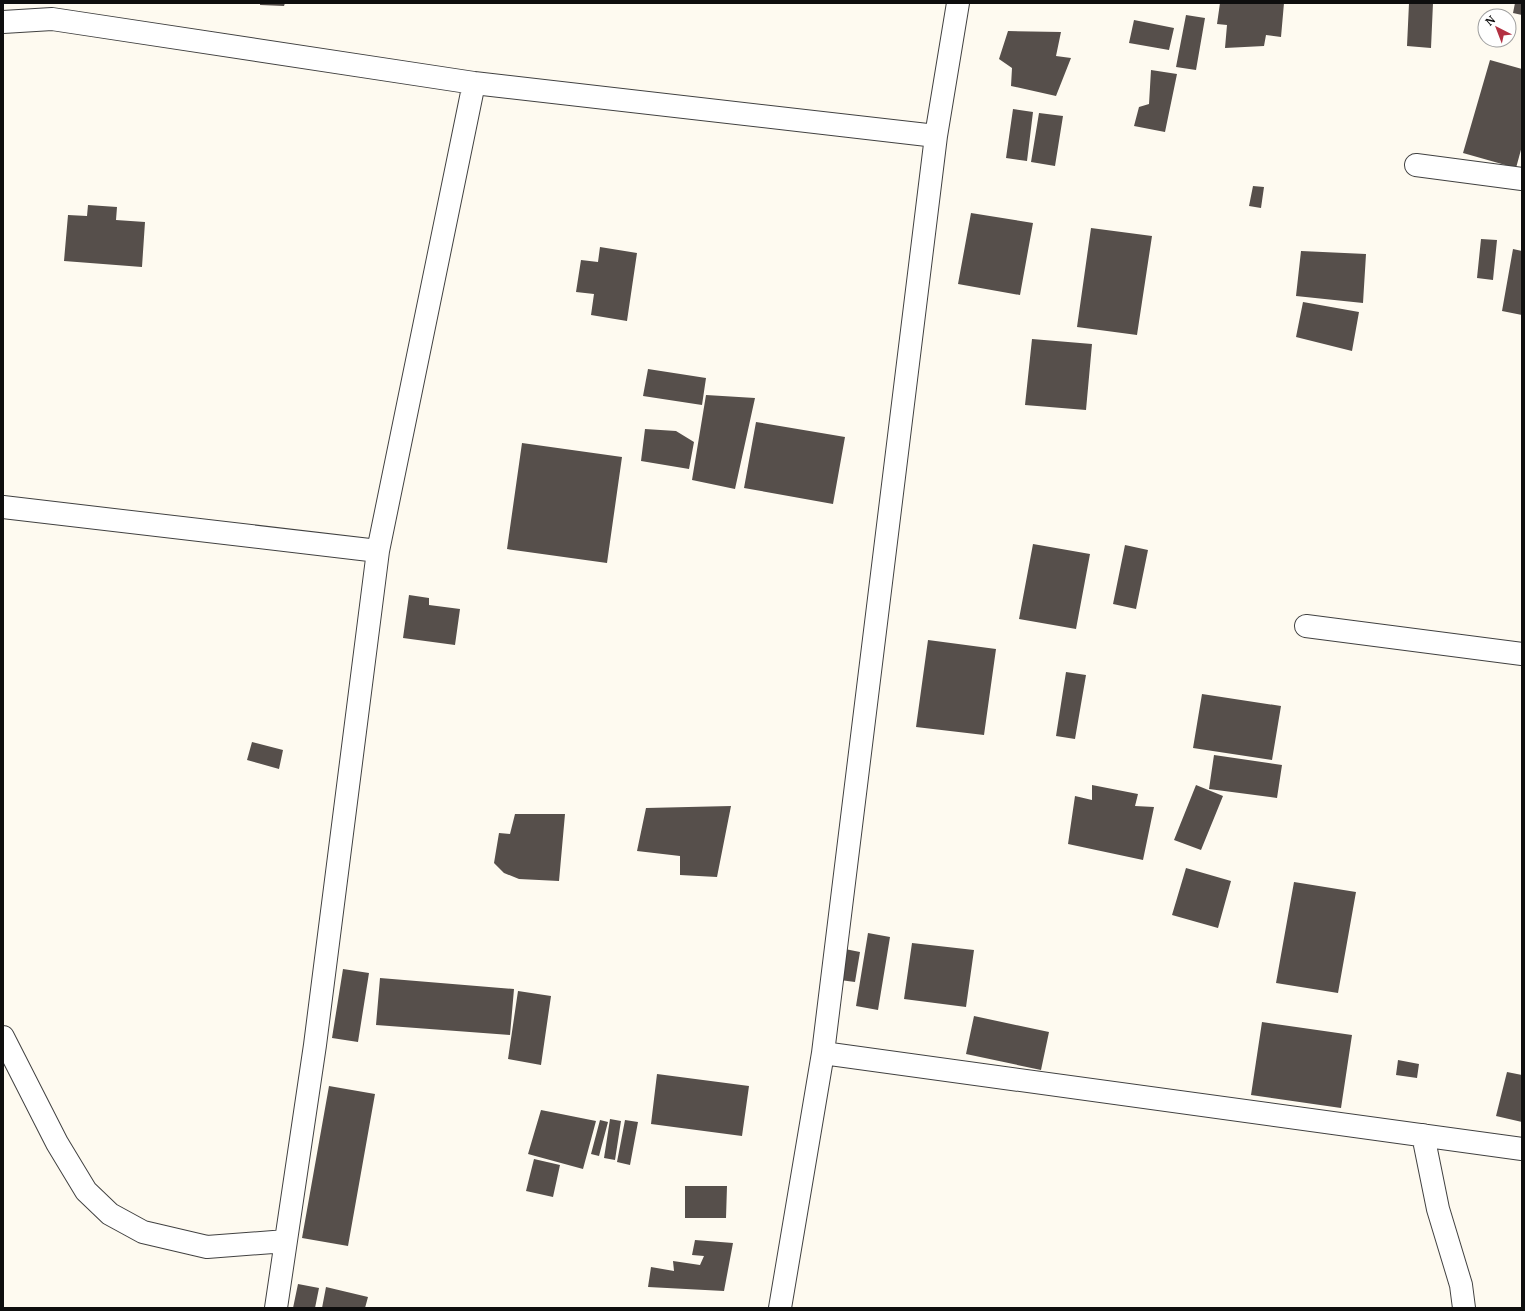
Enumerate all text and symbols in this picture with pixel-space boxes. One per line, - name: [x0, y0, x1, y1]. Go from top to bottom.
- north arrow: [1477, 8, 1517, 48]
- text: N: [1482, 12, 1498, 29]

